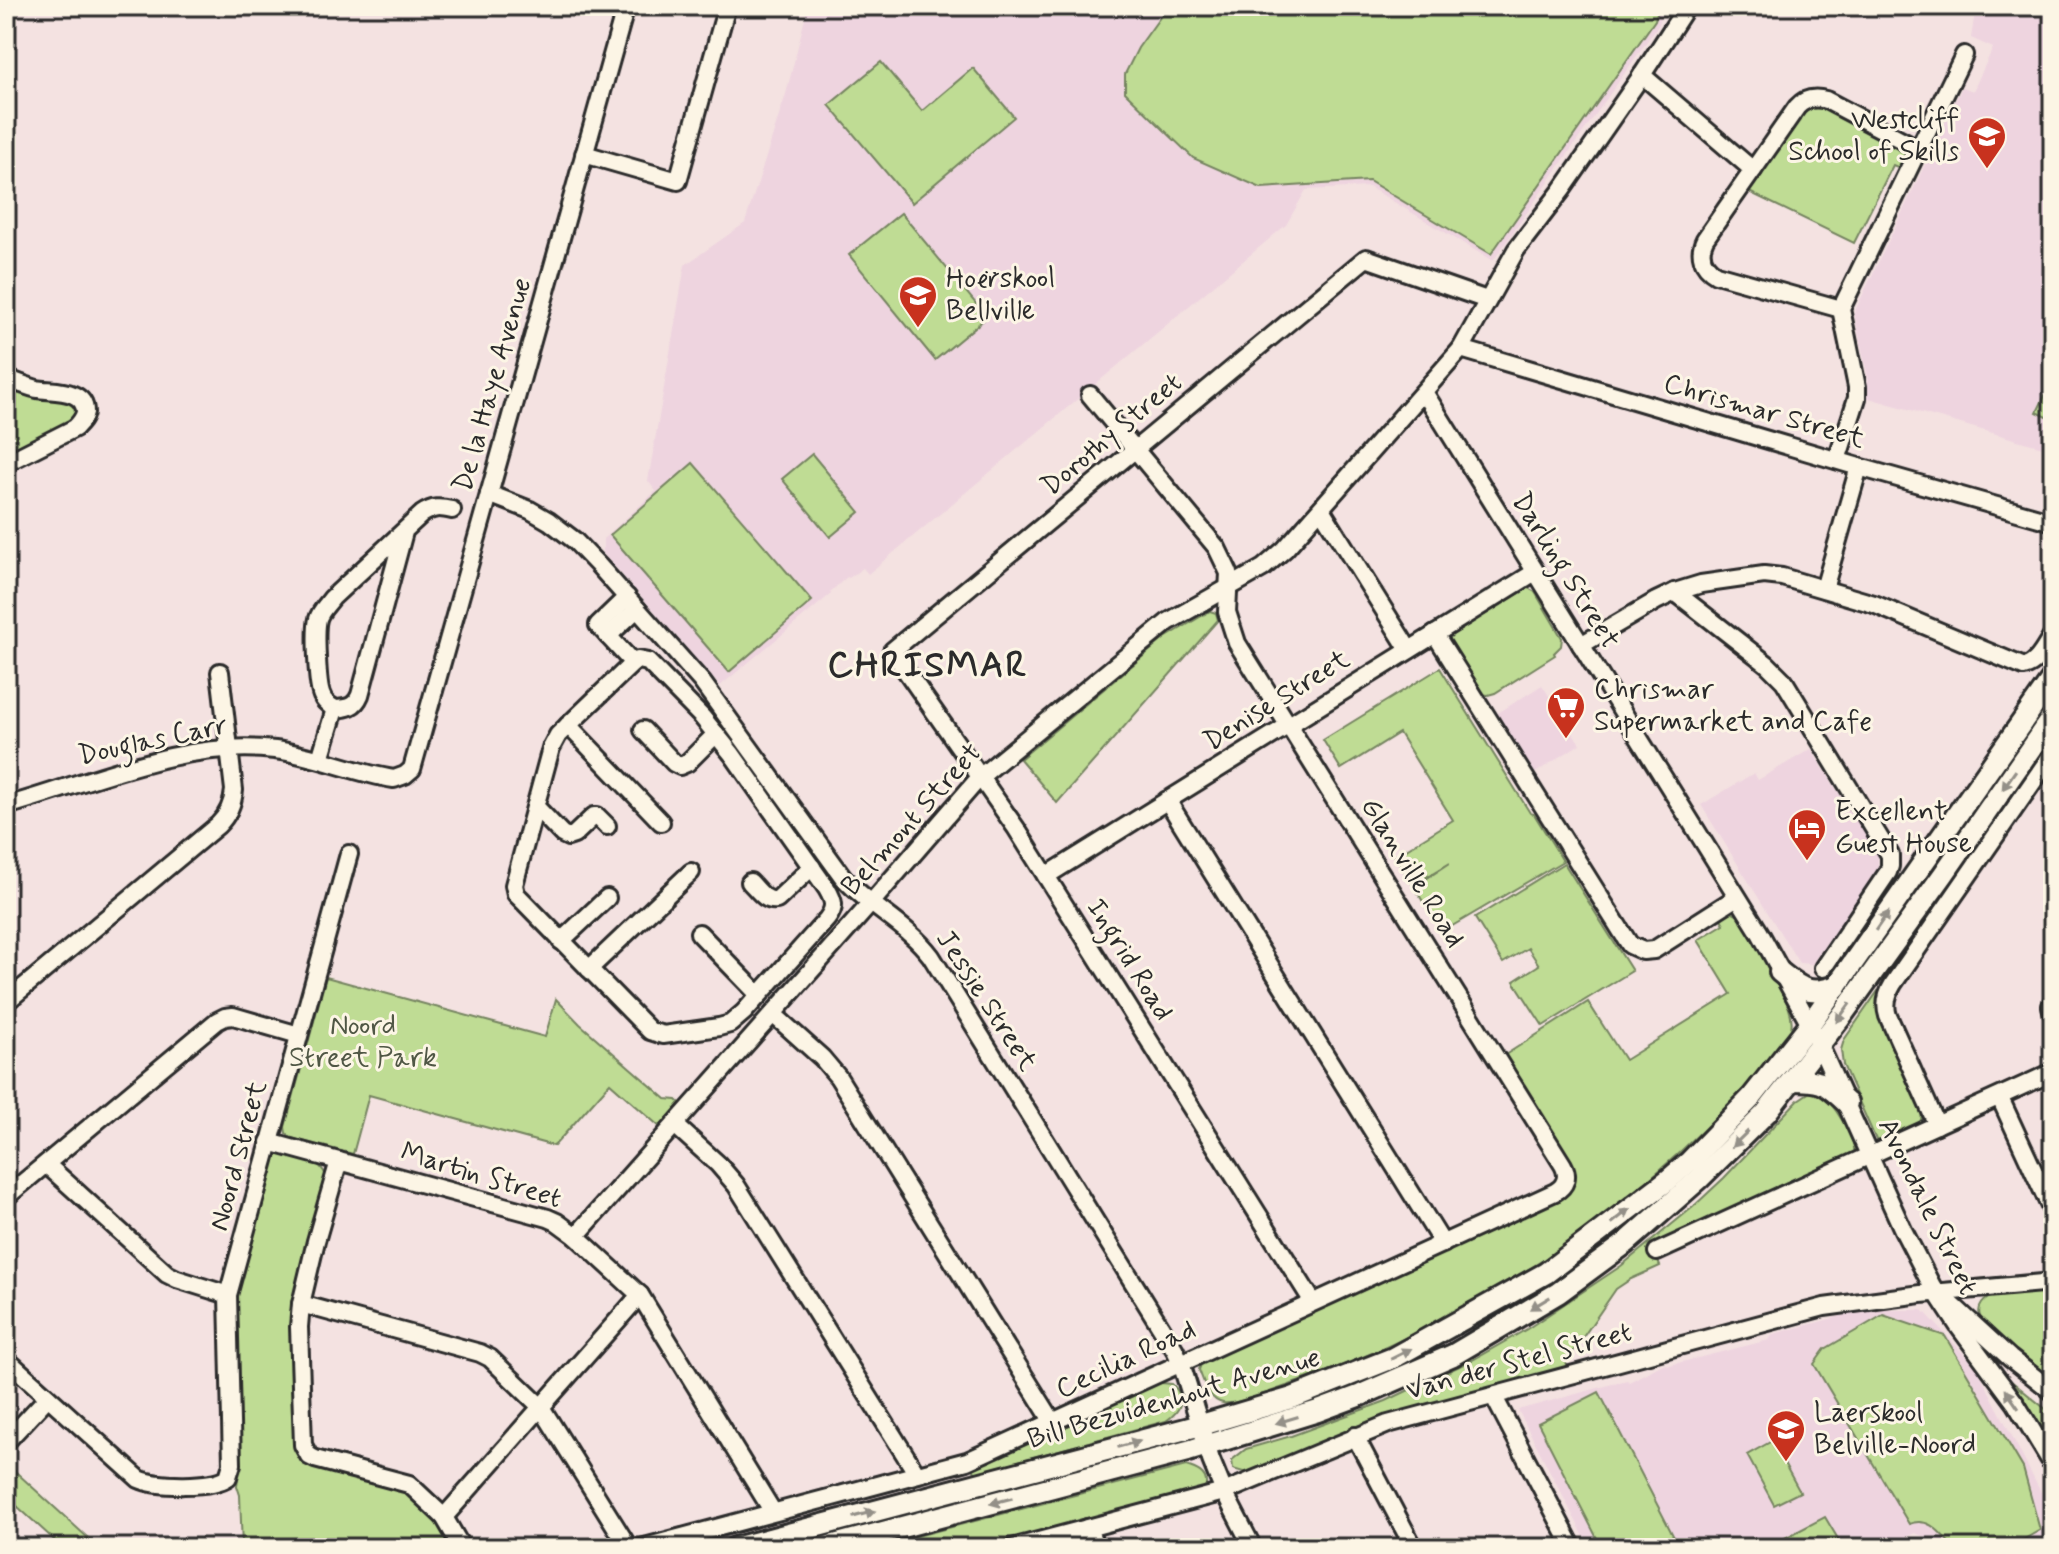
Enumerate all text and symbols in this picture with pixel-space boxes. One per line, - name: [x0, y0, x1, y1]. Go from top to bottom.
- place label: Westcliff School of Skills: [1788, 102, 1959, 171]
- school or university icon: Westcliff School of Skills: [1966, 115, 2008, 170]
- place label: Hoërskool Bellville: [946, 261, 1055, 330]
- street label: De la Haye Avenue: [445, 274, 541, 496]
- school or university icon: Hoërskool Bellville: [897, 274, 939, 329]
- street label: Dorothy Street: [1034, 365, 1190, 505]
- street label: Chrismar Street: [1659, 366, 1869, 459]
- street label: Darling Street: [1500, 486, 1628, 658]
- street label: Denise Street: [1197, 641, 1358, 761]
- district label: CHRISMAR: [827, 643, 1029, 690]
- place label: Chrismar Supermarket and Cafe: [1594, 672, 1872, 741]
- supermarket icon: Chrismar Supermarket and Cafe: [1545, 685, 1587, 740]
- street label: Douglas Carr: [75, 707, 232, 778]
- street label: Belmont Street: [833, 736, 991, 904]
- one-way arrow: [2002, 770, 2017, 791]
- street label: Glanville Road: [1351, 791, 1473, 955]
- place label: Excellent Guest House: [1835, 794, 1972, 863]
- hotel icon: Excellent Guest House: [1786, 807, 1828, 862]
- street label: Ingrid Road: [1074, 892, 1181, 1030]
- one-way arrow: [1874, 911, 1889, 932]
- street label: Jessie Street: [927, 923, 1046, 1079]
- one-way arrow: [1835, 1002, 1851, 1024]
- park label: Noord Street Park: [289, 1008, 437, 1077]
- street label: Noord Street: [201, 1076, 277, 1235]
- street label: Avondale Street: [1868, 1112, 1986, 1302]
- one-way arrow: [1731, 1129, 1750, 1147]
- street label: Martin Street: [396, 1134, 566, 1218]
- one-way arrow: [1611, 1209, 1631, 1225]
- one-way arrow: [1529, 1296, 1551, 1310]
- street label: Cecilia Road: [1050, 1312, 1202, 1408]
- street label: Van der Stel Street: [1402, 1314, 1636, 1410]
- street label: Bill Bezuidenhout Avenue: [1023, 1339, 1325, 1459]
- one-way arrow: [1390, 1347, 1413, 1360]
- one-way arrow: [2005, 1388, 2020, 1409]
- place label: Laerskool Belville-Noord: [1814, 1395, 1976, 1464]
- school or university icon: Laerskool Belville-Noord: [1765, 1408, 1807, 1463]
- one-way arrow: [1275, 1414, 1299, 1427]
- one-way arrow: [1116, 1437, 1141, 1449]
- one-way arrow: [989, 1495, 1014, 1507]
- one-way arrow: [852, 1507, 877, 1519]

